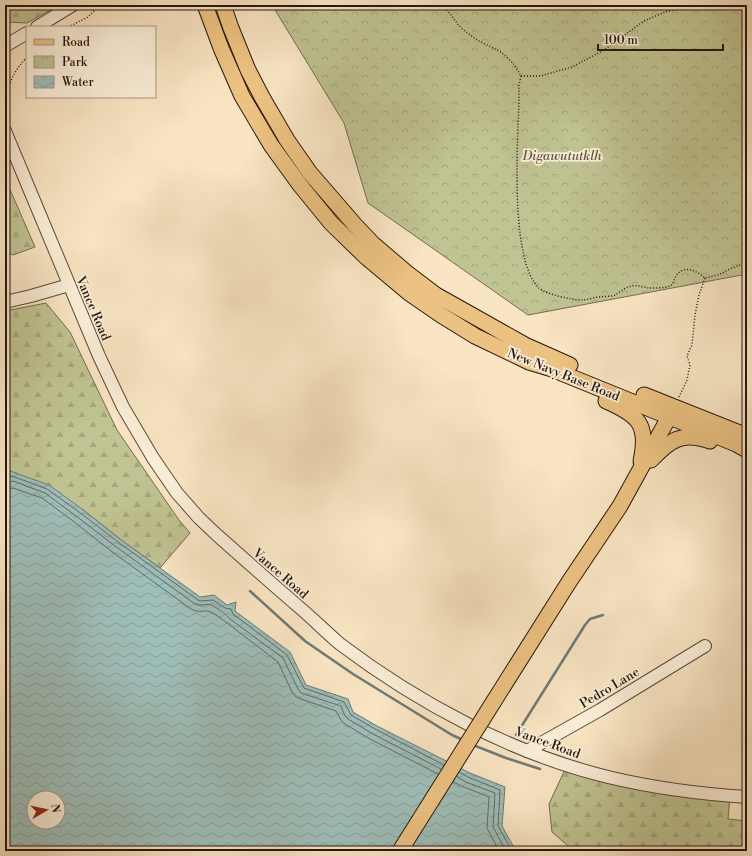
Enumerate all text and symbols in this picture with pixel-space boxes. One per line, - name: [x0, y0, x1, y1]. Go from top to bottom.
- legend: [26, 26, 156, 98]
- scale bar: [598, 26, 723, 52]
- text: 100 m: [604, 33, 638, 48]
- text: Road: [62, 35, 90, 50]
- text: Park: [62, 55, 88, 70]
- text: Water: [61, 75, 94, 90]
- park label: Digawututklh: [521, 148, 602, 164]
- street label: Vance Road: [72, 273, 114, 344]
- street label: New Navy Base Road: [505, 345, 623, 405]
- street label: Vance Road: [248, 545, 312, 603]
- street label: Pedro Lane: [577, 664, 643, 712]
- street label: Vance Road: [512, 723, 583, 762]
- north arrow: [26, 790, 66, 830]
- text: N: [47, 803, 63, 814]

